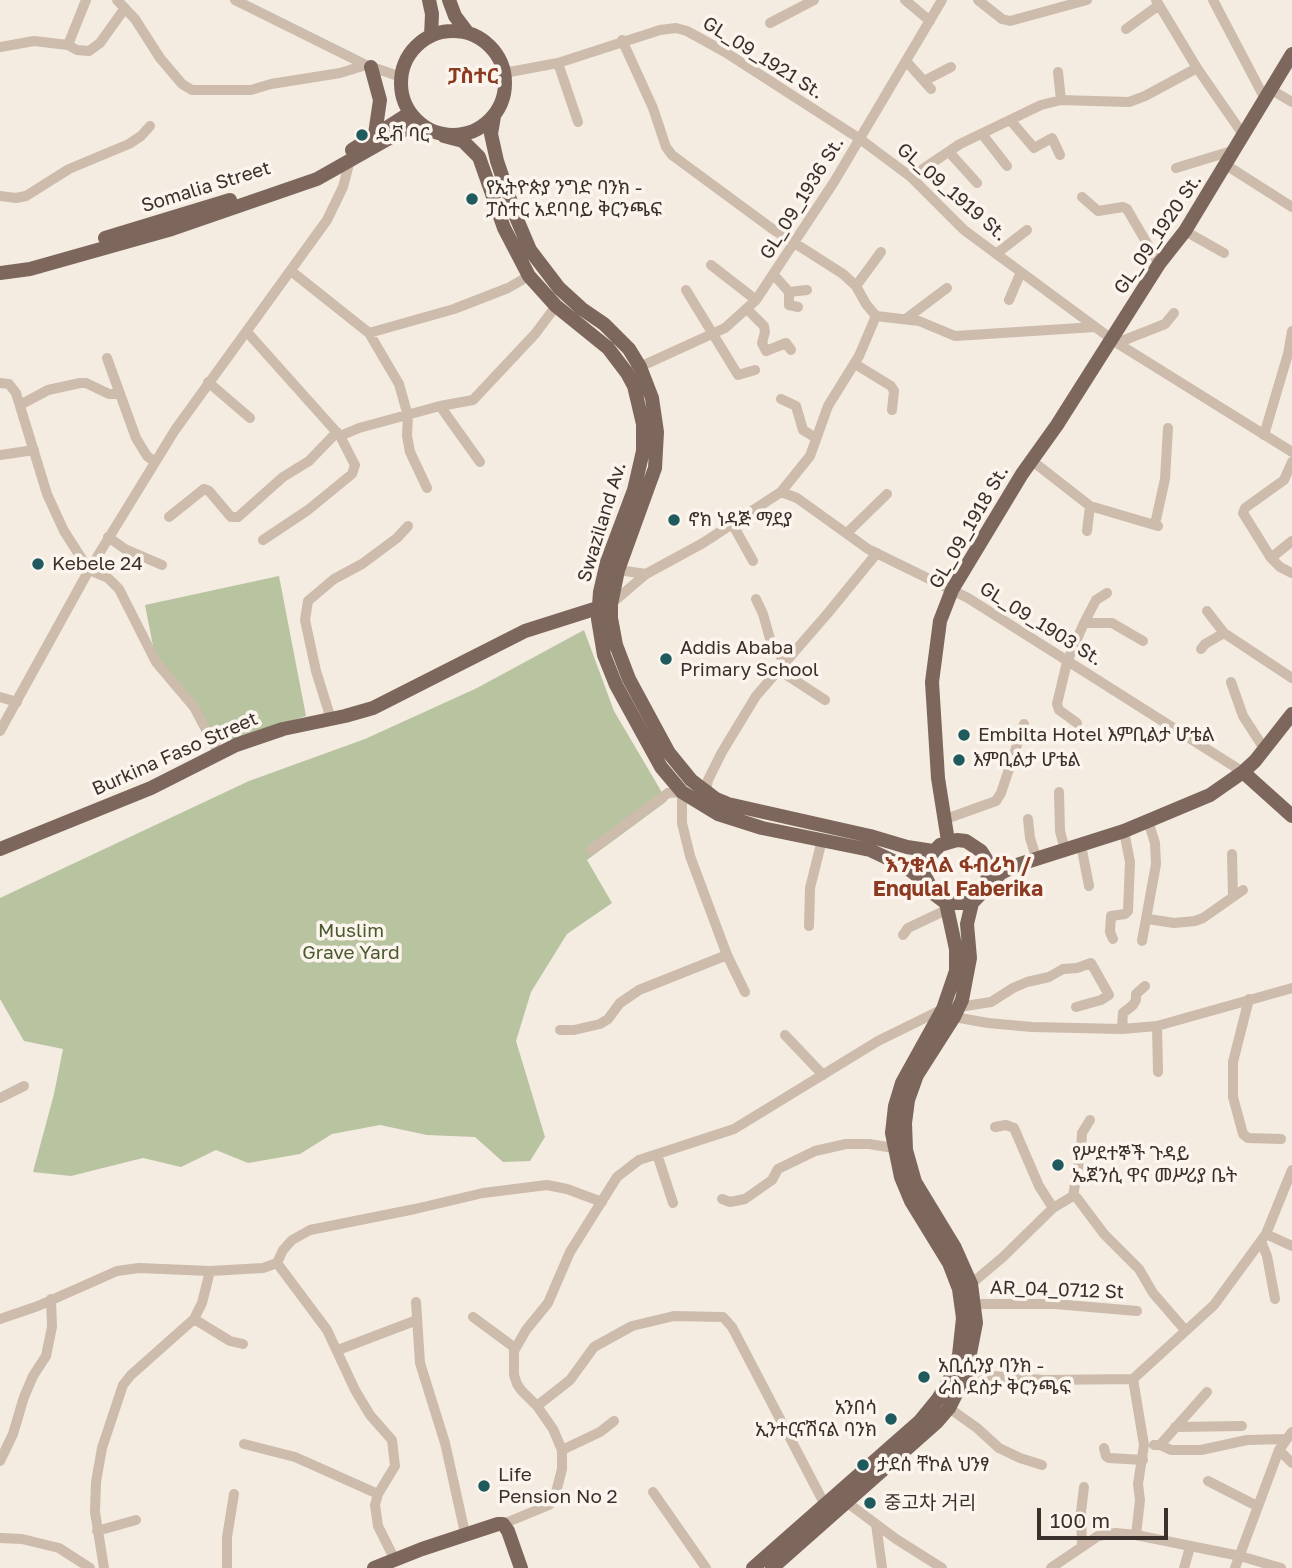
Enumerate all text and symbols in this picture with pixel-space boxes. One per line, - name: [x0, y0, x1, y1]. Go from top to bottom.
- street label: GL_09_1921 St.: [699, 12, 827, 104]
- district label: ፓስተር: [448, 63, 498, 89]
- place label: ዴቭ ባር: [376, 124, 430, 146]
- marker: ዴቭ ባር: [354, 127, 370, 143]
- street label: GL_09_1936 St.: [755, 133, 849, 263]
- street label: GL_09_1919 St.: [892, 138, 1012, 246]
- street label: Somalia Street: [139, 157, 273, 217]
- street label: GL_09_1920 St.: [1109, 169, 1207, 299]
- place label: የኢትዮጵያ ንግድ ባንክ - ፓስተር አደባባይ ቅርንጫፍ: [486, 177, 662, 221]
- marker: የኢትዮጵያ ንግድ ባንክ - ፓስተር አደባባይ ቅርንጫፍ: [464, 191, 480, 207]
- street label: Swaziland Av.: [573, 459, 631, 585]
- street label: GL_09_1918 St.: [925, 461, 1013, 593]
- place label: ኖክ ነዳጅ ማደያ: [688, 509, 793, 531]
- marker: ኖክ ነዳጅ ማደያ: [666, 512, 682, 528]
- place label: Kebele 24: [52, 553, 143, 575]
- marker: Kebele 24: [30, 556, 46, 572]
- street label: GL_09_1903 St.: [975, 577, 1107, 671]
- place label: Addis Ababa Primary School: [680, 637, 819, 681]
- marker: Addis Ababa Primary School: [658, 651, 674, 667]
- street label: Burkina Faso Street: [89, 707, 261, 801]
- place label: Embilta Hotel እምቢልታ ሆቴል: [978, 724, 1215, 746]
- marker: Embilta Hotel እምቢልታ ሆቴል: [956, 727, 972, 743]
- place label: እምቢልታ ሆቴል: [973, 749, 1080, 771]
- marker: እምቢልታ ሆቴል: [951, 752, 967, 768]
- district label: እንቁላል ፋብሪካ / Enqulal Faberika: [873, 852, 1043, 902]
- park label: Muslim Grave Yard: [302, 920, 400, 964]
- place label: የሥደተኞች ጉዳይ ኤጀንሲ ዋና መሥሪያ ቤት: [1072, 1143, 1237, 1187]
- marker: የሥደተኞች ጉዳይ ኤጀንሲ ዋና መሥሪያ ቤት: [1050, 1157, 1066, 1173]
- street label: AR_04_0712 St: [990, 1276, 1124, 1304]
- place label: አቢሲንያ ባንክ - ራስ ደስታ ቅርንጫፍ: [938, 1355, 1071, 1399]
- marker: አቢሲንያ ባንክ - ራስ ደስታ ቅርንጫፍ: [916, 1369, 932, 1385]
- place label: አንበሳ ኢንተርናሽናል ባንክ: [755, 1397, 877, 1441]
- marker: አንበሳ ኢንተርናሽናል ባንክ: [883, 1411, 899, 1427]
- place label: ታደሰ ቸኮል ህንፃ: [877, 1454, 989, 1476]
- marker: ታደሰ ቸኮል ህንፃ: [855, 1457, 871, 1473]
- place label: Life Pension No 2: [498, 1464, 618, 1508]
- marker: Life Pension No 2: [476, 1478, 492, 1494]
- place label: 중고차 거리: [884, 1492, 976, 1514]
- scale bar: [1040, 1494, 1171, 1538]
- marker: 중고차 거리: [862, 1495, 878, 1511]
- text: 100 m: [1050, 1507, 1110, 1533]

